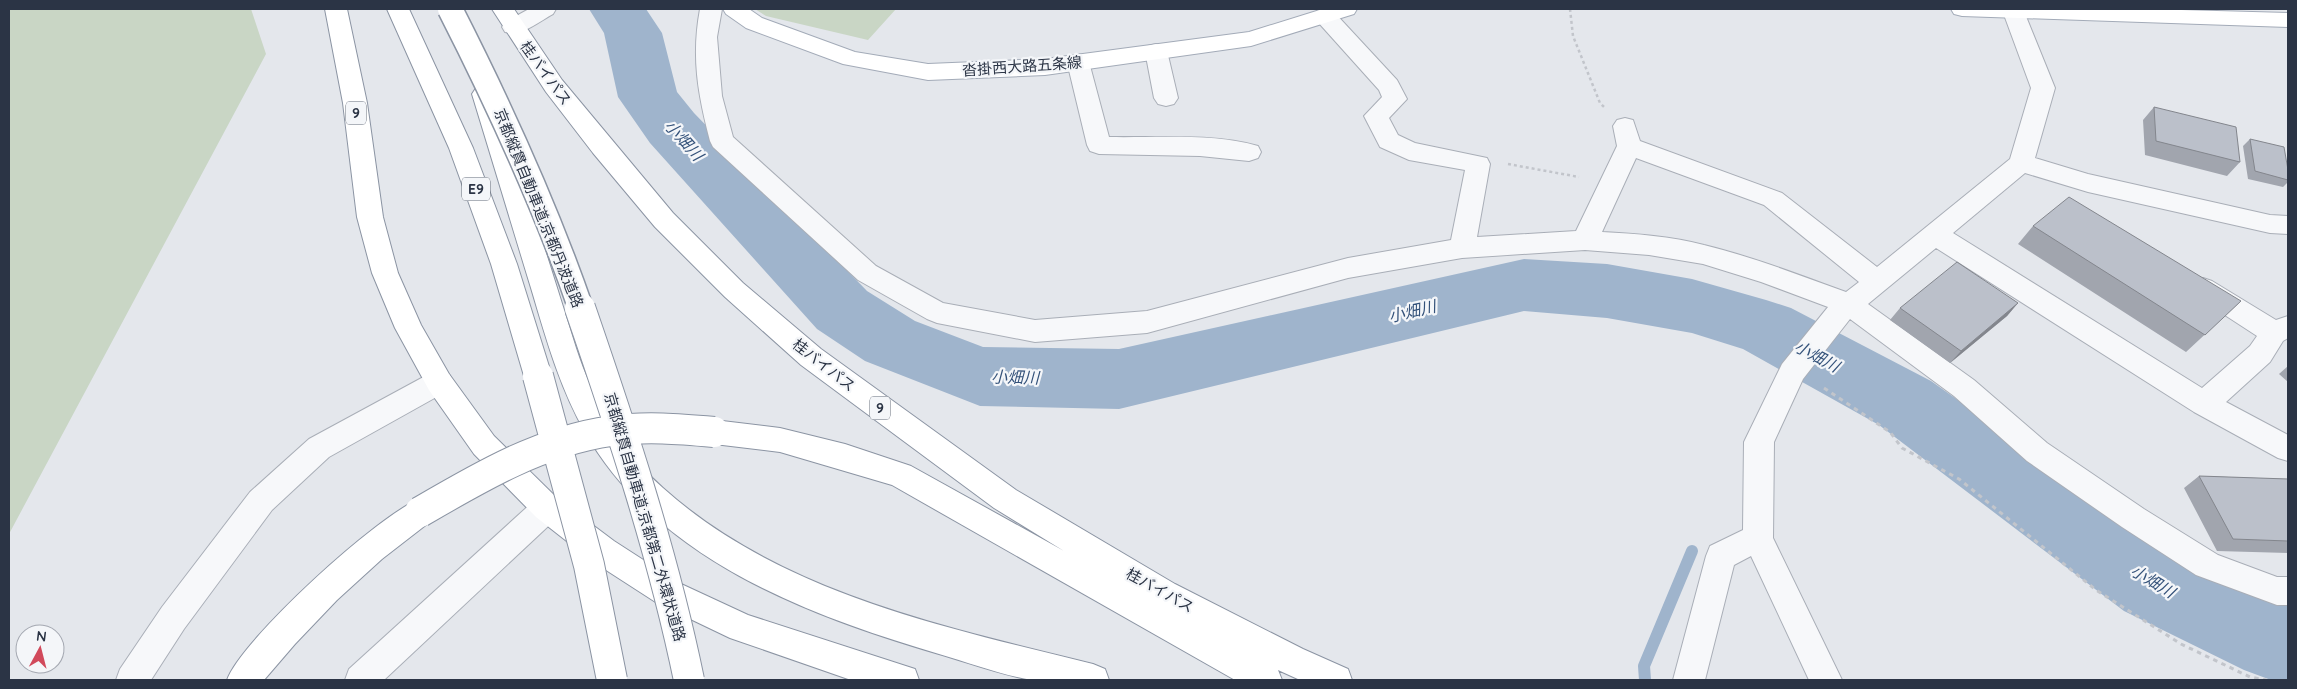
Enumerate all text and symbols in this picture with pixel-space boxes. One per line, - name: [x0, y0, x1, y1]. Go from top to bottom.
- street label: 桂バイパス: [516, 37, 576, 109]
- street label: 沓掛西大路五条線: [961, 52, 1083, 80]
- road number: 9: [346, 102, 366, 125]
- street label: 京都縦貫自動車道;京都丹波道路: [490, 106, 588, 310]
- water label: 小畑川: [661, 115, 709, 166]
- road number: E9: [462, 178, 490, 200]
- water label: 小畑川: [1386, 295, 1440, 326]
- street label: 桂バイパス: [789, 335, 859, 395]
- water label: 小畑川: [1791, 336, 1845, 377]
- water label: 小畑川: [991, 367, 1041, 387]
- street label: 京都縦貫自動車道;京都第二外環状道路: [600, 390, 690, 644]
- road number: 9: [870, 396, 890, 419]
- water label: 小畑川: [2127, 560, 2180, 603]
- street label: 桂バイパス: [1123, 564, 1197, 616]
- north arrow: [15, 624, 65, 674]
- text: N: [35, 627, 48, 646]

